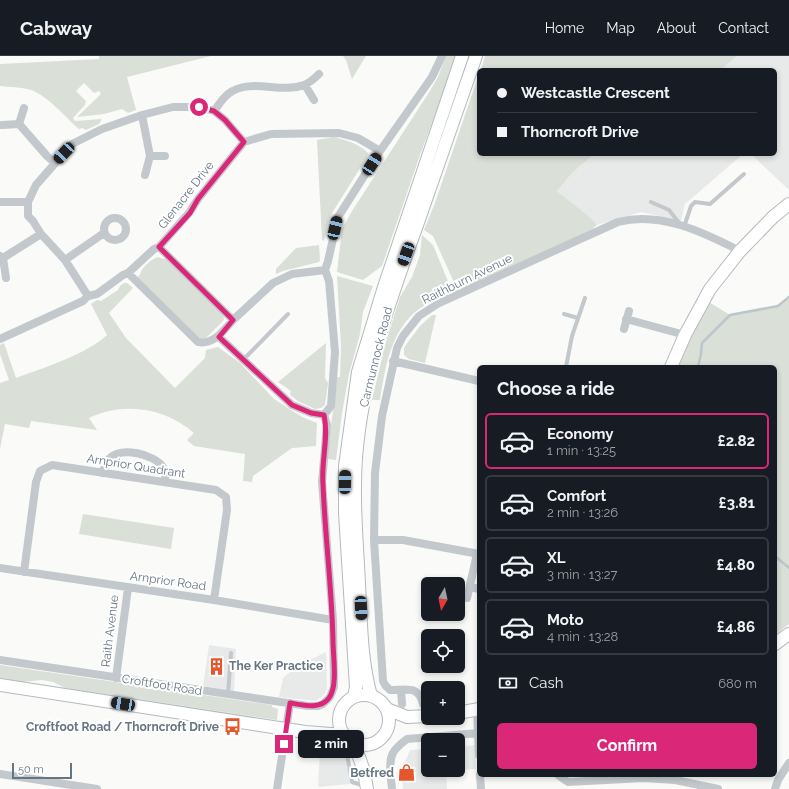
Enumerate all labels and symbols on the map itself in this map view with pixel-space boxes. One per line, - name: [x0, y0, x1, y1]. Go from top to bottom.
- route start: [190, 98, 208, 116]
- car: [51, 140, 77, 166]
- car: [360, 151, 384, 177]
- street label: Glenacre Drive: [155, 158, 217, 232]
- car: [326, 215, 344, 241]
- car: [396, 241, 416, 267]
- street label: Raithburn Avenue: [420, 251, 514, 307]
- street label: Carmunnock Road: [357, 305, 395, 409]
- street label: Arnprior Quadrant: [86, 451, 186, 481]
- car: [339, 470, 351, 494]
- street label: Arnprior Road: [129, 569, 207, 593]
- north arrow: [421, 577, 465, 621]
- street label: Raith Avenue: [99, 594, 121, 668]
- car: [354, 596, 368, 620]
- building icon: The Ker Practice: [206, 656, 226, 676]
- place label: The Ker Practice: [229, 659, 323, 673]
- street label: Croftfoot Road: [121, 672, 203, 698]
- car: [110, 696, 136, 712]
- bus stop icon: Croftfoot Road / Thorncroft Drive: [222, 717, 242, 737]
- place label: Croftfoot Road / Thorncroft Drive: [26, 720, 219, 734]
- callout: 2 min: [298, 730, 364, 758]
- route end: [275, 735, 293, 753]
- scale bar: [12, 761, 72, 780]
- shop icon: Betfred: [397, 763, 417, 783]
- place label: Betfred: [350, 766, 394, 780]

